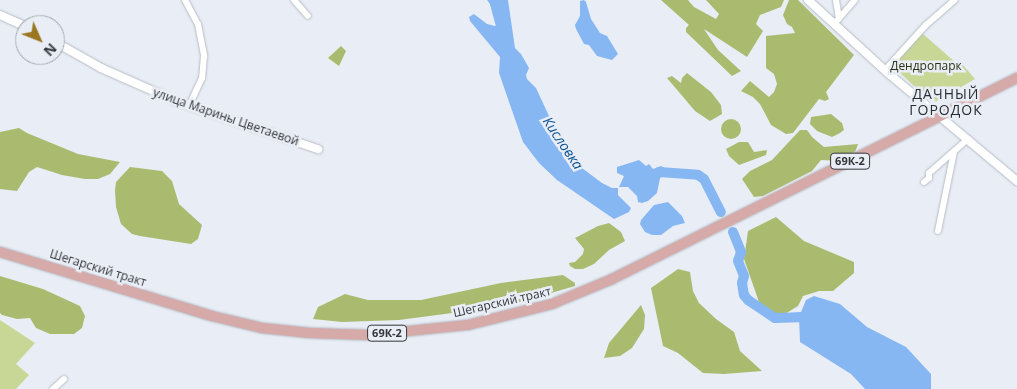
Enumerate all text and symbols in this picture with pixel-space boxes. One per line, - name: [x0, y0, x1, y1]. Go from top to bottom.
- north arrow: [15, 15, 65, 65]
- text: N: [40, 39, 61, 61]
- park label: Дендропарк: [890, 59, 962, 73]
- street label: улица Марины Цветаевой: [151, 85, 301, 149]
- district label: ДАЧНЫЙ ГОРОДОК: [908, 86, 984, 118]
- water label: Кисловка: [539, 114, 587, 172]
- road number: 69К-2: [830, 153, 870, 170]
- street label: Шегарский тракт: [48, 246, 148, 290]
- street label: Шегарский тракт: [452, 284, 552, 320]
- road number: 69К-2: [367, 324, 407, 342]

